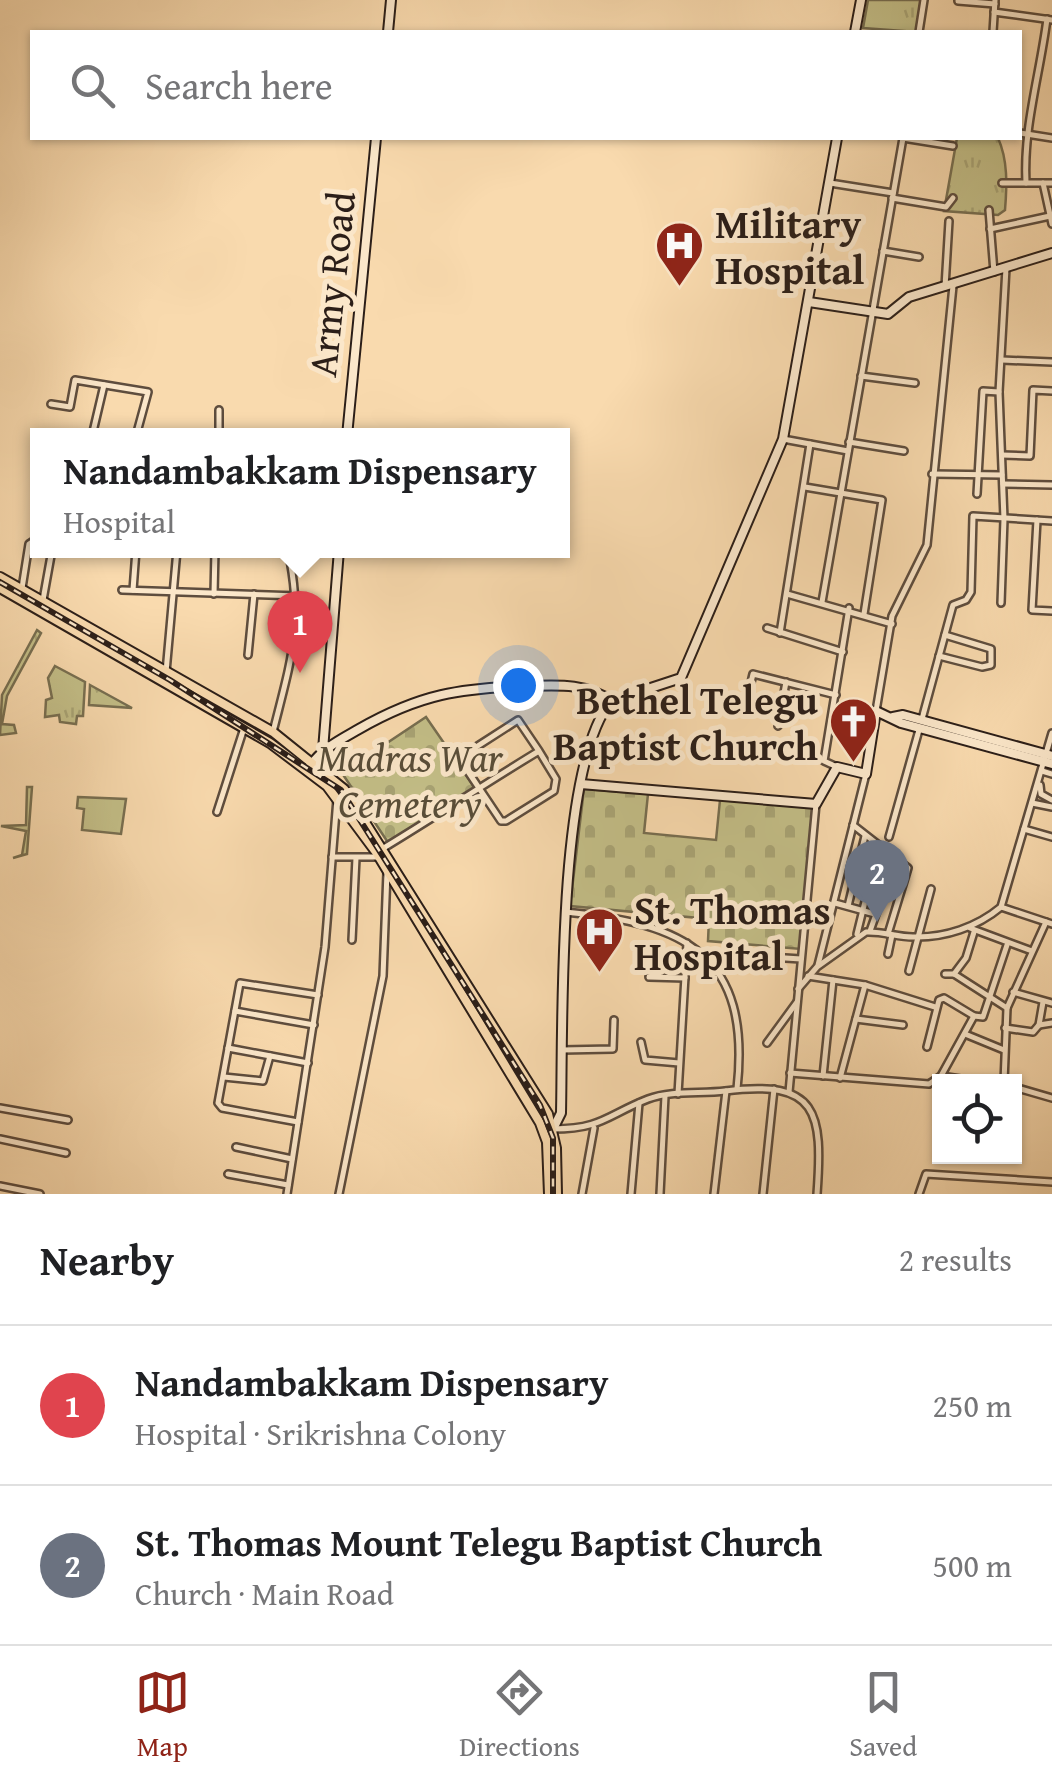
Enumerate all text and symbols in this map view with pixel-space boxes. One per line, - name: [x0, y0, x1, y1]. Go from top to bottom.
- search box: [30, 30, 1022, 140]
- text: Search here: [145, 57, 333, 113]
- icon: search: [65, 58, 120, 113]
- street label: Army Road: [292, 188, 370, 379]
- place label: Military Hospital: [715, 194, 864, 299]
- hospital icon: Military Hospital: [654, 220, 706, 288]
- popup: [30, 428, 570, 558]
- text: Nandambakkam Dispensary: [63, 442, 537, 498]
- text: Hospital: [63, 498, 175, 545]
- pin: 1: [268, 590, 332, 673]
- your location: [493, 660, 544, 711]
- place label: Bethel Telegu Baptist Church: [553, 670, 818, 775]
- church icon: Bethel Telegu Baptist Church: [827, 696, 879, 764]
- park label: Madras War Cemetery: [317, 727, 504, 832]
- pin: 2: [844, 840, 910, 922]
- place label: St. Thomas Hospital: [634, 880, 831, 985]
- hospital icon: St. Thomas Hospital: [573, 906, 625, 974]
- map controls: [932, 1074, 1022, 1164]
- button: locate: [932, 1074, 1022, 1164]
- text: Nearby: [40, 1229, 174, 1290]
- text: 2 results: [899, 1236, 1012, 1283]
- text: Nandambakkam Dispensary: [135, 1354, 608, 1410]
- text: 1: [64, 1382, 81, 1429]
- text: 250 m: [933, 1382, 1012, 1429]
- text: Hospital · Srikrishna Colony: [135, 1410, 506, 1457]
- text: St. Thomas Mount Telegu Baptist Church: [135, 1514, 822, 1570]
- text: 2: [64, 1542, 81, 1589]
- text: 500 m: [933, 1542, 1012, 1589]
- text: Church · Main Road: [135, 1570, 394, 1617]
- tab: Map: [135, 1665, 190, 1766]
- tab: Directions: [459, 1665, 580, 1766]
- tab: Saved: [849, 1665, 917, 1766]

